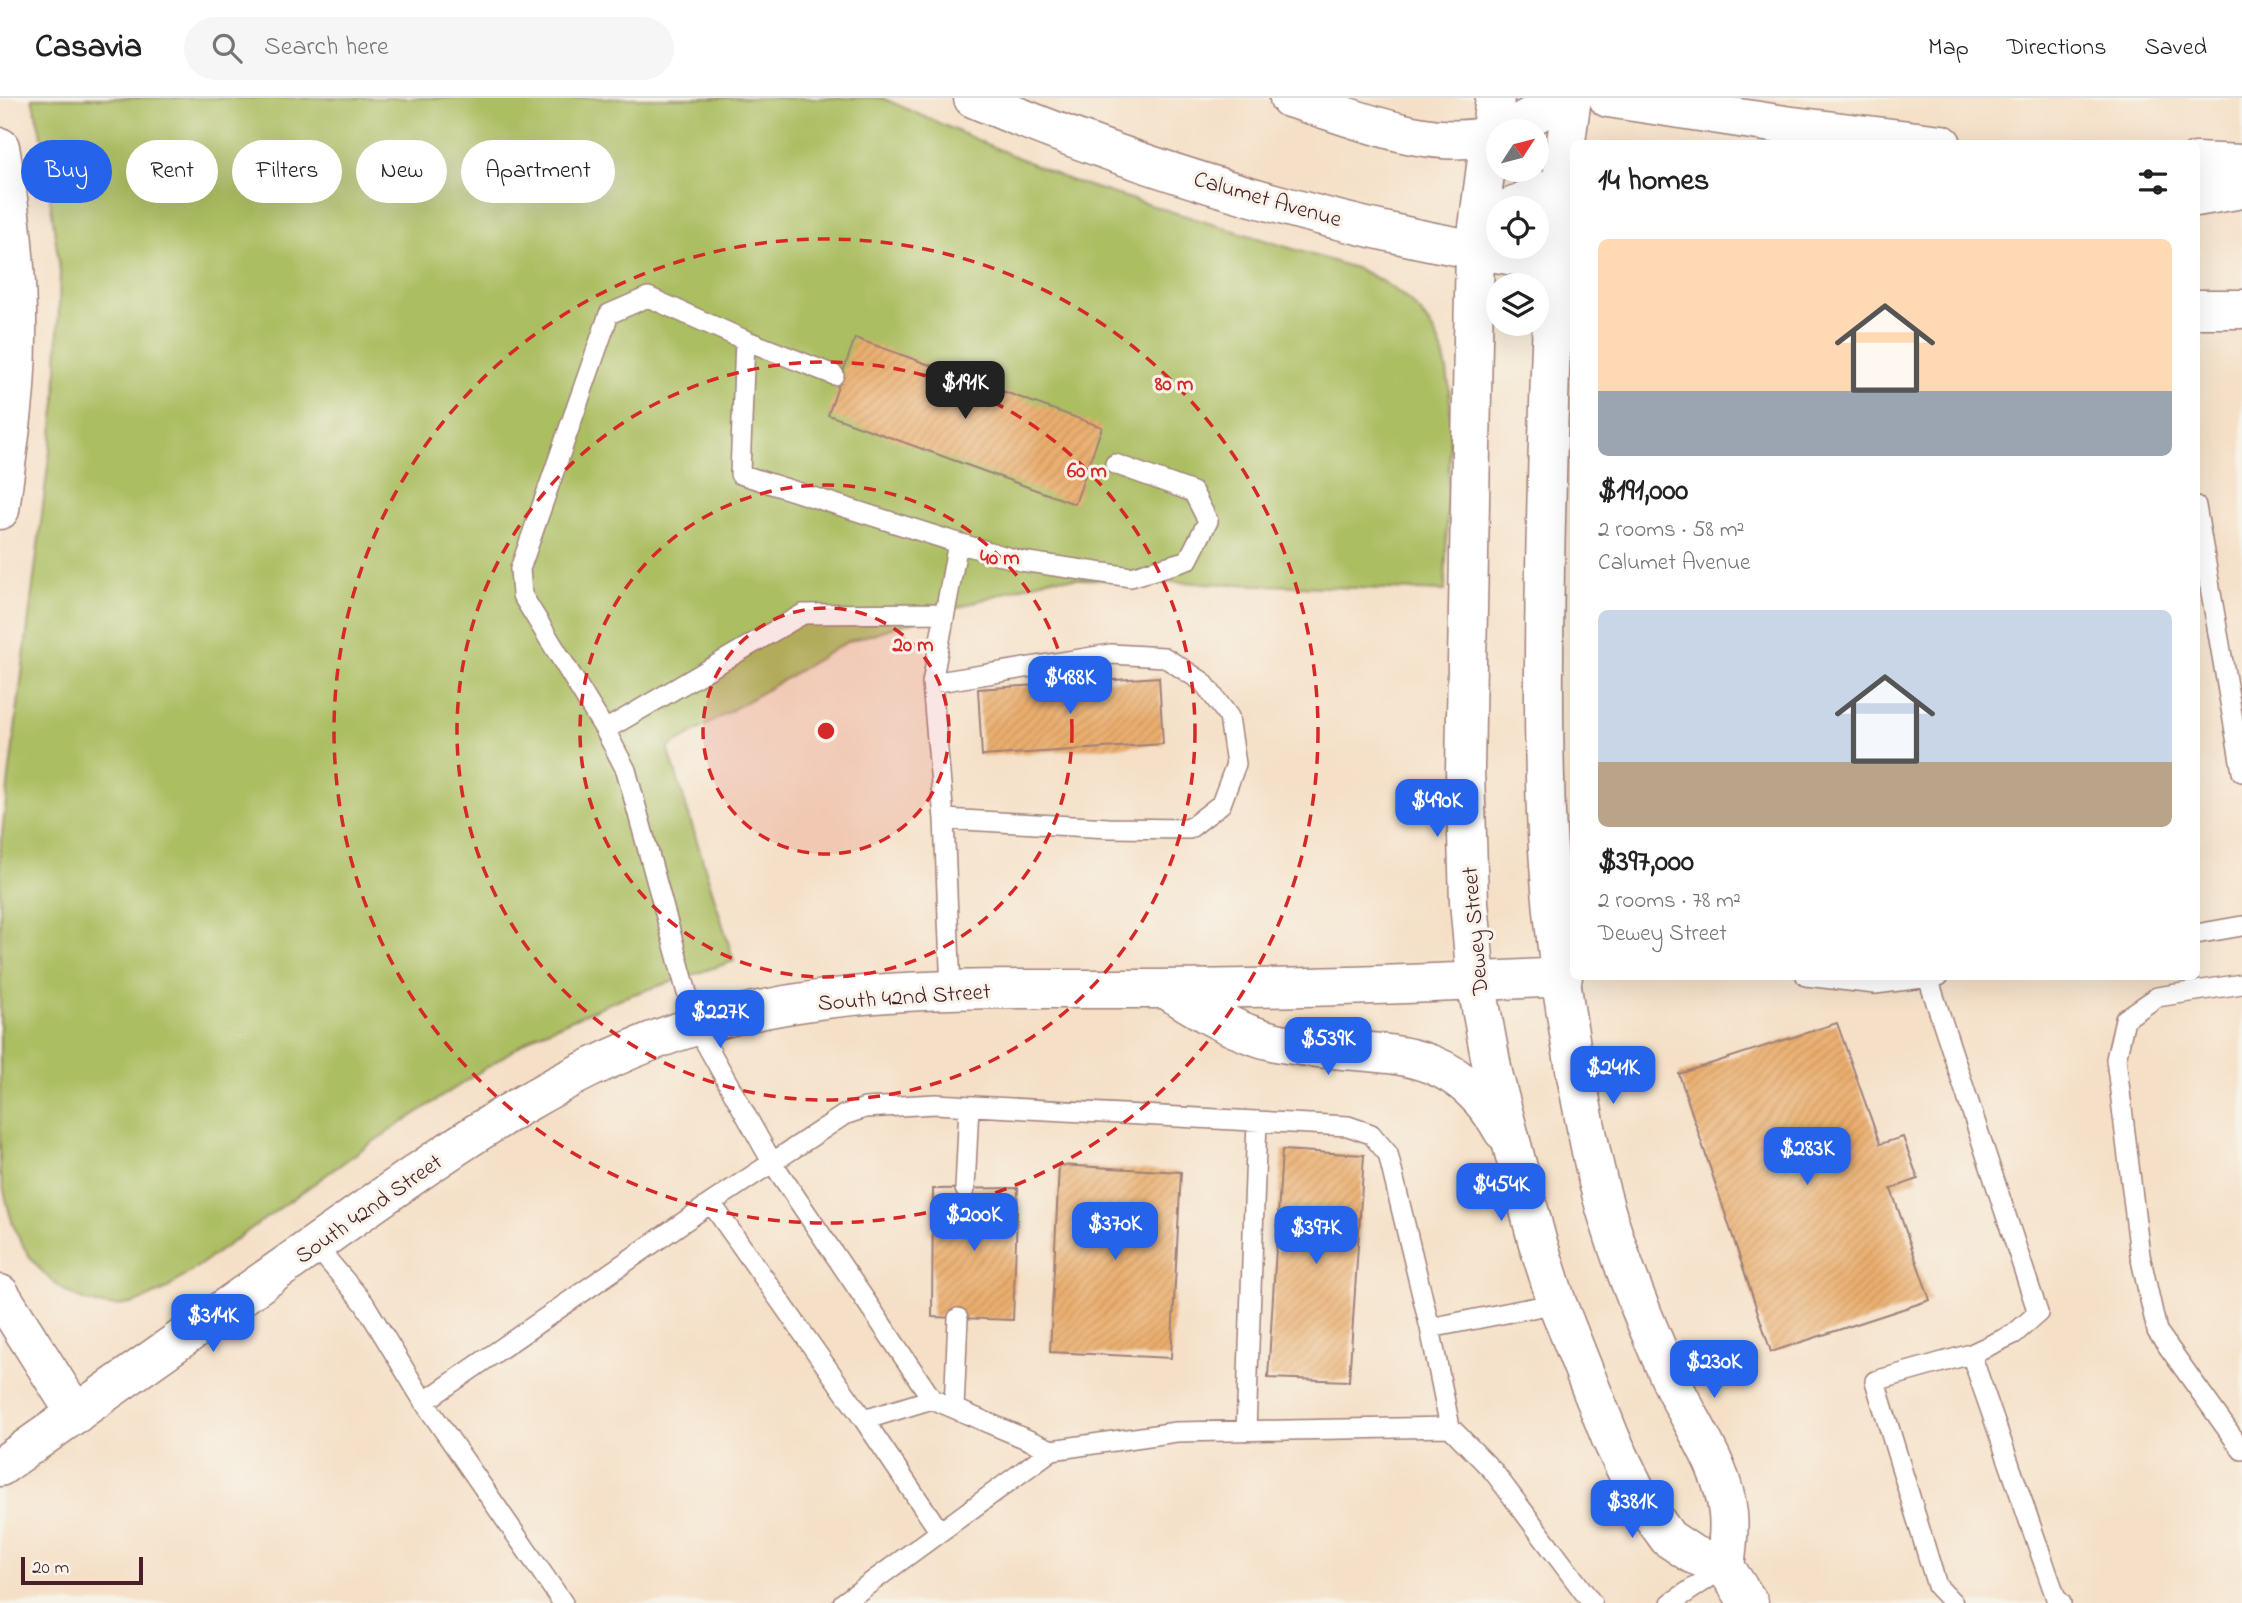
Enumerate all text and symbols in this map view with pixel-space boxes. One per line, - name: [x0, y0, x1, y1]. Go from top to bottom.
- search box: [184, 17, 674, 80]
- text: Casavia: [35, 24, 142, 72]
- icon: search: [208, 29, 246, 67]
- text: Search here: [264, 29, 389, 67]
- text: Map: [1928, 31, 1969, 66]
- text: Directions: [2007, 31, 2106, 66]
- text: Saved: [2144, 31, 2207, 66]
- north arrow: [1486, 119, 1549, 182]
- map controls: [1486, 119, 1549, 336]
- chip: Buy: [21, 140, 112, 203]
- chip: Rent: [126, 140, 218, 203]
- chip: Filters: [232, 140, 342, 203]
- chip: New: [356, 140, 447, 203]
- chip: Apartment: [461, 140, 615, 203]
- text: 14 homes: [1598, 160, 1709, 204]
- icon: filters: [2134, 163, 2172, 201]
- street label: Calumet Avenue: [1190, 164, 1346, 237]
- button: locate: [1486, 196, 1549, 259]
- button: layers: [1486, 273, 1549, 336]
- icon: home: [1822, 285, 1948, 411]
- pin: $191K: [916, 362, 1014, 421]
- text: $191K: [942, 367, 988, 400]
- text: 80 m: [1154, 370, 1193, 400]
- text: 60 m: [1067, 457, 1107, 487]
- text: $191,000: [1598, 470, 1688, 514]
- text: 2 rooms · 58 m²: [1598, 514, 1744, 547]
- text: 40 m: [980, 544, 1020, 574]
- text: Calumet Avenue: [1598, 547, 1750, 580]
- text: 20 m: [891, 631, 934, 661]
- pin: $488K: [1021, 656, 1119, 716]
- icon: home: [1822, 656, 1948, 782]
- text: $488K: [1044, 662, 1096, 695]
- centre of rings: [814, 719, 838, 743]
- pin: $490K: [1388, 780, 1486, 839]
- text: $490K: [1411, 785, 1463, 818]
- text: $397,000: [1598, 841, 1694, 885]
- street label: Dewey Street: [1454, 865, 1501, 998]
- text: 2 rooms · 78 m²: [1598, 885, 1741, 918]
- text: Dewey Street: [1598, 918, 1727, 951]
- street label: South 42nd Street: [817, 976, 992, 1021]
- pin: $227K: [671, 990, 769, 1050]
- text: $227K: [691, 996, 749, 1029]
- pin: $539K: [1279, 1018, 1377, 1077]
- text: $539K: [1301, 1023, 1355, 1056]
- pin: $241K: [1564, 1046, 1662, 1106]
- text: $241K: [1586, 1052, 1640, 1085]
- pin: $283K: [1758, 1128, 1856, 1187]
- text: $283K: [1780, 1133, 1834, 1166]
- street label: South 42nd Street: [289, 1147, 450, 1273]
- pin: $454K: [1452, 1164, 1550, 1223]
- text: $454K: [1472, 1169, 1530, 1202]
- pin: $200K: [925, 1194, 1023, 1253]
- text: $200K: [946, 1199, 1002, 1232]
- pin: $370K: [1066, 1202, 1164, 1262]
- pin: $397K: [1267, 1206, 1365, 1266]
- text: $370K: [1088, 1208, 1142, 1241]
- text: $397K: [1291, 1212, 1341, 1245]
- pin: $314K: [164, 1294, 262, 1354]
- text: $314K: [187, 1300, 239, 1333]
- pin: $230K: [1665, 1340, 1763, 1400]
- text: $230K: [1686, 1346, 1742, 1379]
- pin: $381K: [1583, 1480, 1681, 1540]
- text: $381K: [1607, 1486, 1657, 1519]
- scale bar: [21, 1554, 144, 1586]
- text: 20 m: [32, 1555, 69, 1582]

